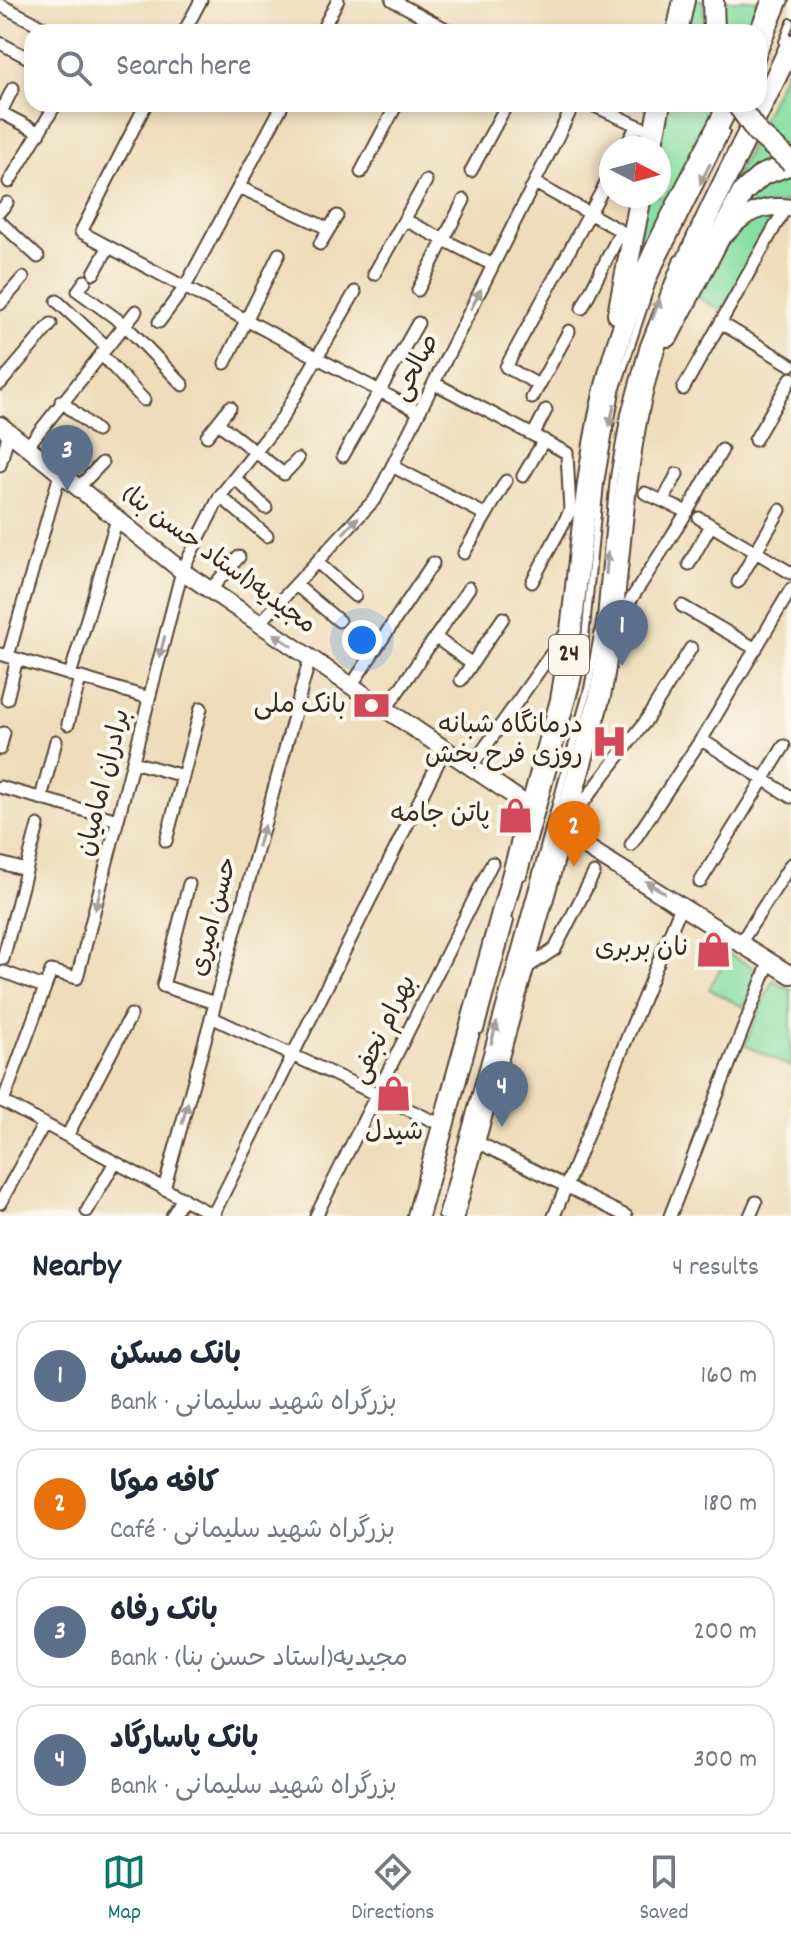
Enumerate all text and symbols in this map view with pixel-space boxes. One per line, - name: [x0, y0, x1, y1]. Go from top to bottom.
- search box: [24, 24, 767, 112]
- icon: search: [52, 46, 96, 90]
- text: Search here: [116, 47, 252, 90]
- north arrow: [599, 136, 671, 208]
- one-way arrow: [698, 162, 712, 185]
- one-way arrow: [469, 287, 483, 310]
- one-way arrow: [650, 297, 663, 321]
- street label: صالحی: [384, 328, 450, 408]
- one-way arrow: [605, 403, 617, 428]
- pin: 3: [41, 425, 93, 491]
- street label: مجیدیه(استاد حسن بنا): [113, 478, 323, 644]
- one-way arrow: [341, 516, 359, 535]
- one-way arrow: [601, 550, 614, 575]
- pin: 1: [596, 600, 648, 666]
- your location: [342, 620, 382, 660]
- one-way arrow: [272, 633, 294, 647]
- one-way arrow: [156, 634, 168, 659]
- road number: 24: [549, 635, 589, 675]
- bank icon: بانک ملی: [353, 687, 391, 725]
- place label: بانک ملی: [254, 688, 346, 725]
- street label: برادران امامیان: [69, 705, 141, 861]
- place label: درمانگاه شبانه روزی فرح بخش: [425, 708, 583, 775]
- hospital icon: درمانگاه شبانه روزی فرح بخش: [590, 722, 628, 760]
- shop icon: پاتن جامه: [497, 796, 535, 834]
- place label: پاتن جامه: [391, 797, 490, 834]
- pin: 2: [548, 801, 600, 867]
- one-way arrow: [255, 823, 268, 847]
- street label: حسن امیری: [181, 853, 249, 981]
- one-way arrow: [644, 880, 666, 894]
- one-way arrow: [91, 886, 103, 911]
- shop icon: نان بربری: [695, 930, 733, 968]
- place label: نان بربری: [595, 931, 688, 968]
- street label: بهرام نجفی: [343, 969, 427, 1091]
- one-way arrow: [488, 1021, 500, 1046]
- pin: 4: [476, 1061, 528, 1127]
- shop icon: شیدل: [375, 1075, 413, 1113]
- one-way arrow: [179, 1101, 191, 1126]
- place label: شیدل: [365, 1115, 423, 1152]
- text: Nearby: [32, 1244, 121, 1293]
- text: 4 results: [672, 1250, 759, 1287]
- text: بانک مسکن: [110, 1336, 241, 1379]
- text: 1: [57, 1358, 63, 1395]
- text: 160 m: [701, 1358, 757, 1395]
- text: Bank · بزرگراه شهید سلیمانی: [110, 1385, 397, 1422]
- text: کافه موکا: [110, 1464, 219, 1507]
- text: 2: [54, 1486, 66, 1523]
- text: 180 m: [703, 1486, 757, 1523]
- text: Café · بزرگراه شهید سلیمانی: [110, 1513, 395, 1550]
- text: بانک رفاه: [110, 1592, 218, 1635]
- text: 3: [54, 1614, 66, 1651]
- text: 200 m: [693, 1614, 757, 1651]
- text: Bank · مجیدیه(استاد حسن بنا): [110, 1641, 408, 1678]
- text: بانک پاسارگاد: [110, 1720, 259, 1763]
- text: 4: [55, 1742, 65, 1779]
- text: 300 m: [693, 1742, 757, 1779]
- text: Bank · بزرگراه شهید سلیمانی: [110, 1769, 397, 1806]
- tab: Map: [102, 1850, 146, 1929]
- tab: Directions: [351, 1850, 435, 1929]
- tab: Saved: [639, 1850, 689, 1929]

